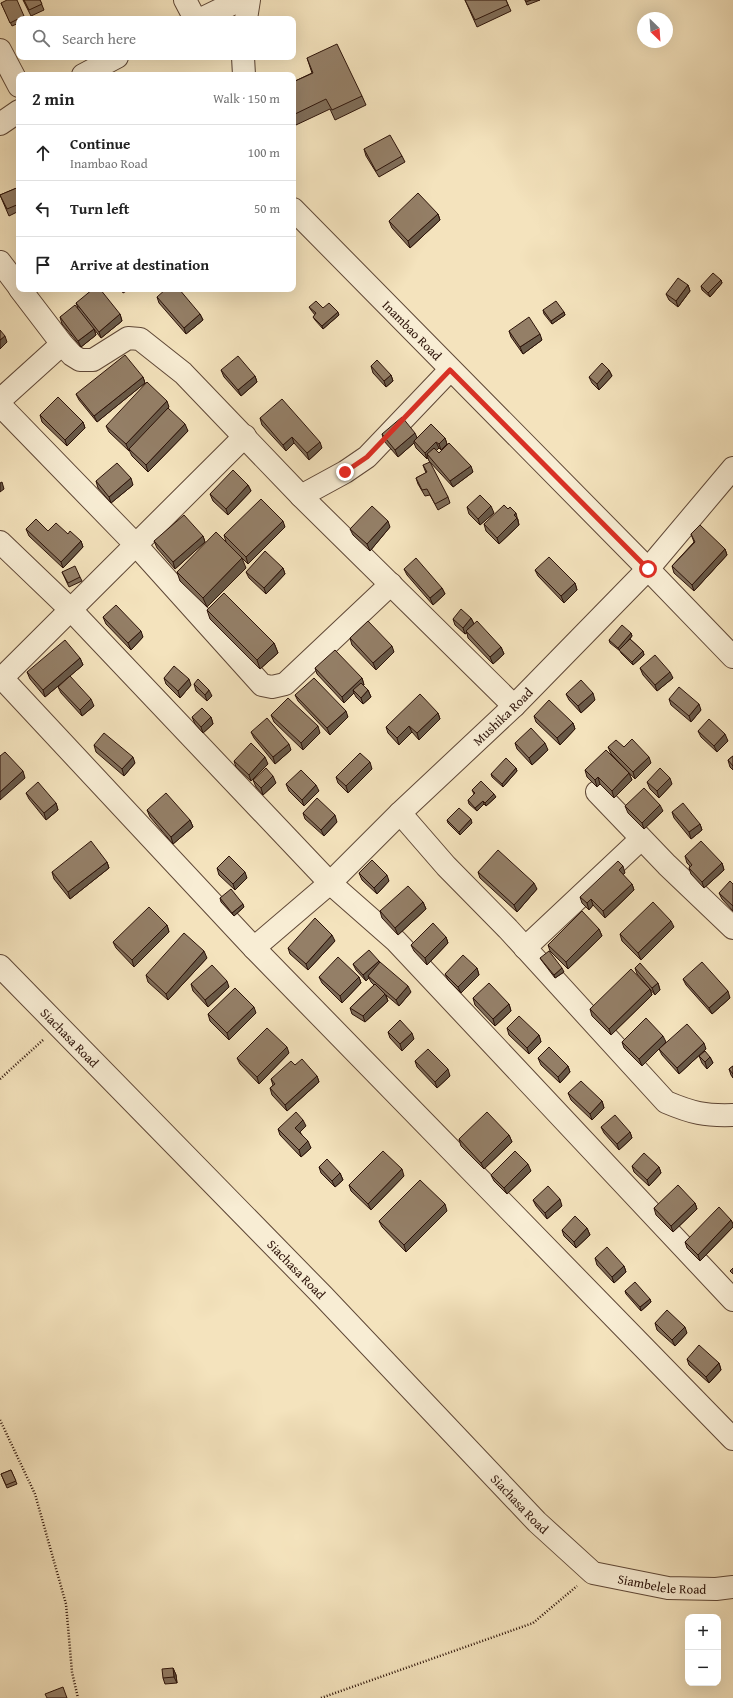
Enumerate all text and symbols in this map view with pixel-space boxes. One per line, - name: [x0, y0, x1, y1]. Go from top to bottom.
- north arrow: [637, 12, 673, 48]
- search box: [16, 16, 296, 60]
- icon: search: [30, 27, 52, 49]
- text: Search here: [62, 28, 136, 49]
- text: 2 min: [32, 86, 74, 111]
- text: Walk · 150 m: [213, 89, 280, 108]
- text: Continue: [70, 133, 131, 154]
- icon: ahead: [32, 142, 54, 164]
- text: 100 m: [248, 143, 280, 162]
- text: Inambao Road: [70, 154, 148, 173]
- icon: left: [32, 198, 54, 220]
- text: Turn left: [70, 198, 129, 219]
- text: 50 m: [254, 199, 280, 218]
- icon: arrive: [32, 254, 54, 276]
- text: Arrive at destination: [70, 254, 209, 275]
- street label: Inambao Road: [378, 296, 446, 364]
- route end: [336, 463, 354, 481]
- route start: [639, 560, 657, 578]
- street label: Mushika Road: [468, 683, 537, 750]
- street label: Siachasa Road: [36, 1003, 104, 1072]
- street label: Siachasa Road: [263, 1235, 330, 1303]
- street label: Siachasa Road: [487, 1469, 553, 1538]
- street label: Siambelele Road: [616, 1569, 707, 1598]
- map controls: [685, 1614, 721, 1686]
- button: +: [685, 1614, 721, 1650]
- button: −: [685, 1650, 721, 1686]

